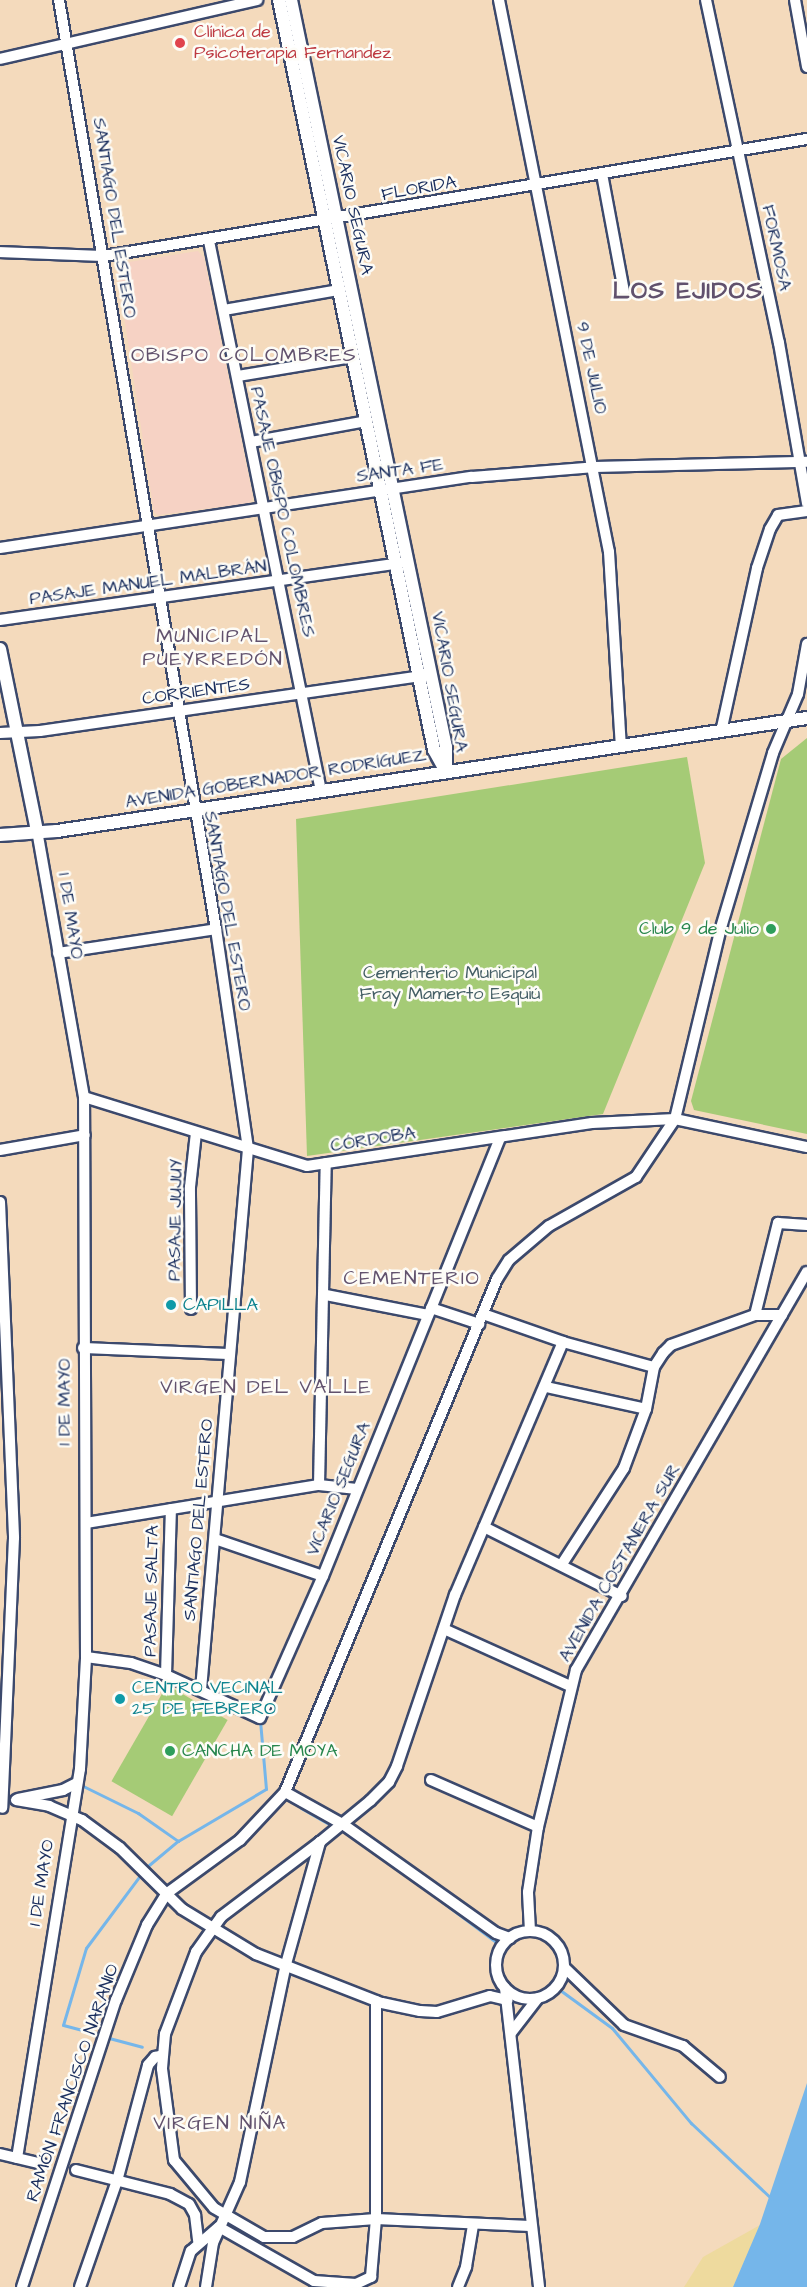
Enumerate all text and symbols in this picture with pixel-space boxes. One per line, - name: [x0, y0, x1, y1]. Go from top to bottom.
- place label: Clínica de Psicoterapia Fernandez: [194, 22, 391, 64]
- marker: Clínica de Psicoterapia Fernandez: [171, 34, 189, 52]
- street label: SANTIAGO DEL ESTERO: [87, 116, 141, 320]
- street label: VICARIO SEGURA: [327, 133, 377, 277]
- street label: FLORIDA: [380, 172, 458, 206]
- street label: FORMOSA: [756, 203, 796, 293]
- district label: LOS EJIDOS: [613, 278, 763, 306]
- street label: 9 DE JULIO: [571, 320, 611, 416]
- district label: OBISPO COLOMBRES: [131, 343, 357, 367]
- street label: PASAJE OBISPO COLOMBRES: [245, 385, 319, 639]
- street label: SANTA FE: [355, 454, 445, 488]
- street label: PASAJE MANUEL MALBRÁN: [28, 556, 268, 610]
- street label: VICARIO SEGURA: [426, 610, 472, 754]
- district label: MUNICIPAL PUEYRREDÓN: [143, 624, 283, 671]
- street label: CORRIENTES: [141, 674, 251, 710]
- street label: AVENIDA GOBERNADOR RODRÍGUEZ: [124, 744, 428, 814]
- street label: SANTIAGO DEL ESTERO: [199, 809, 255, 1013]
- street label: 1 DE MAYO: [53, 871, 87, 961]
- place label: Club 9 de Julio: [639, 918, 759, 940]
- marker: Club 9 de Julio: [764, 922, 778, 936]
- park label: Cementerio Municipal Fray Mamerto Esquiú: [360, 963, 540, 1006]
- street label: CÓRDOBA: [329, 1123, 417, 1157]
- street label: PASAJE JUJUY: [164, 1159, 188, 1281]
- district label: CEMENTERIO: [344, 1266, 480, 1290]
- place label: CAPILLA: [183, 1294, 258, 1316]
- marker: CAPILLA: [164, 1298, 178, 1312]
- street label: 1 DE MAYO: [54, 1358, 76, 1446]
- district label: VIRGEN DEL VALLE: [160, 1375, 372, 1399]
- street label: SANTIAGO DEL ESTERO: [179, 1418, 219, 1622]
- street label: VICARIO SEGURA: [302, 1419, 376, 1559]
- street label: AVENIDA COSTANERA SUR: [554, 1460, 686, 1666]
- street label: PASAJE SALTA: [140, 1525, 164, 1657]
- place label: CENTRO VECINAL 25 DE FEBRERO: [132, 1678, 283, 1720]
- marker: CENTRO VECINAL 25 DE FEBRERO: [113, 1692, 127, 1706]
- place label: CANCHA DE MOYA: [182, 1740, 338, 1762]
- marker: CANCHA DE MOYA: [163, 1744, 177, 1758]
- street label: 1 DE MAYO: [25, 1838, 59, 1928]
- street label: RAMÓN FRANCISCO NARANIO: [22, 1961, 124, 2205]
- district label: VIRGEN NIÑA: [153, 2111, 287, 2135]

